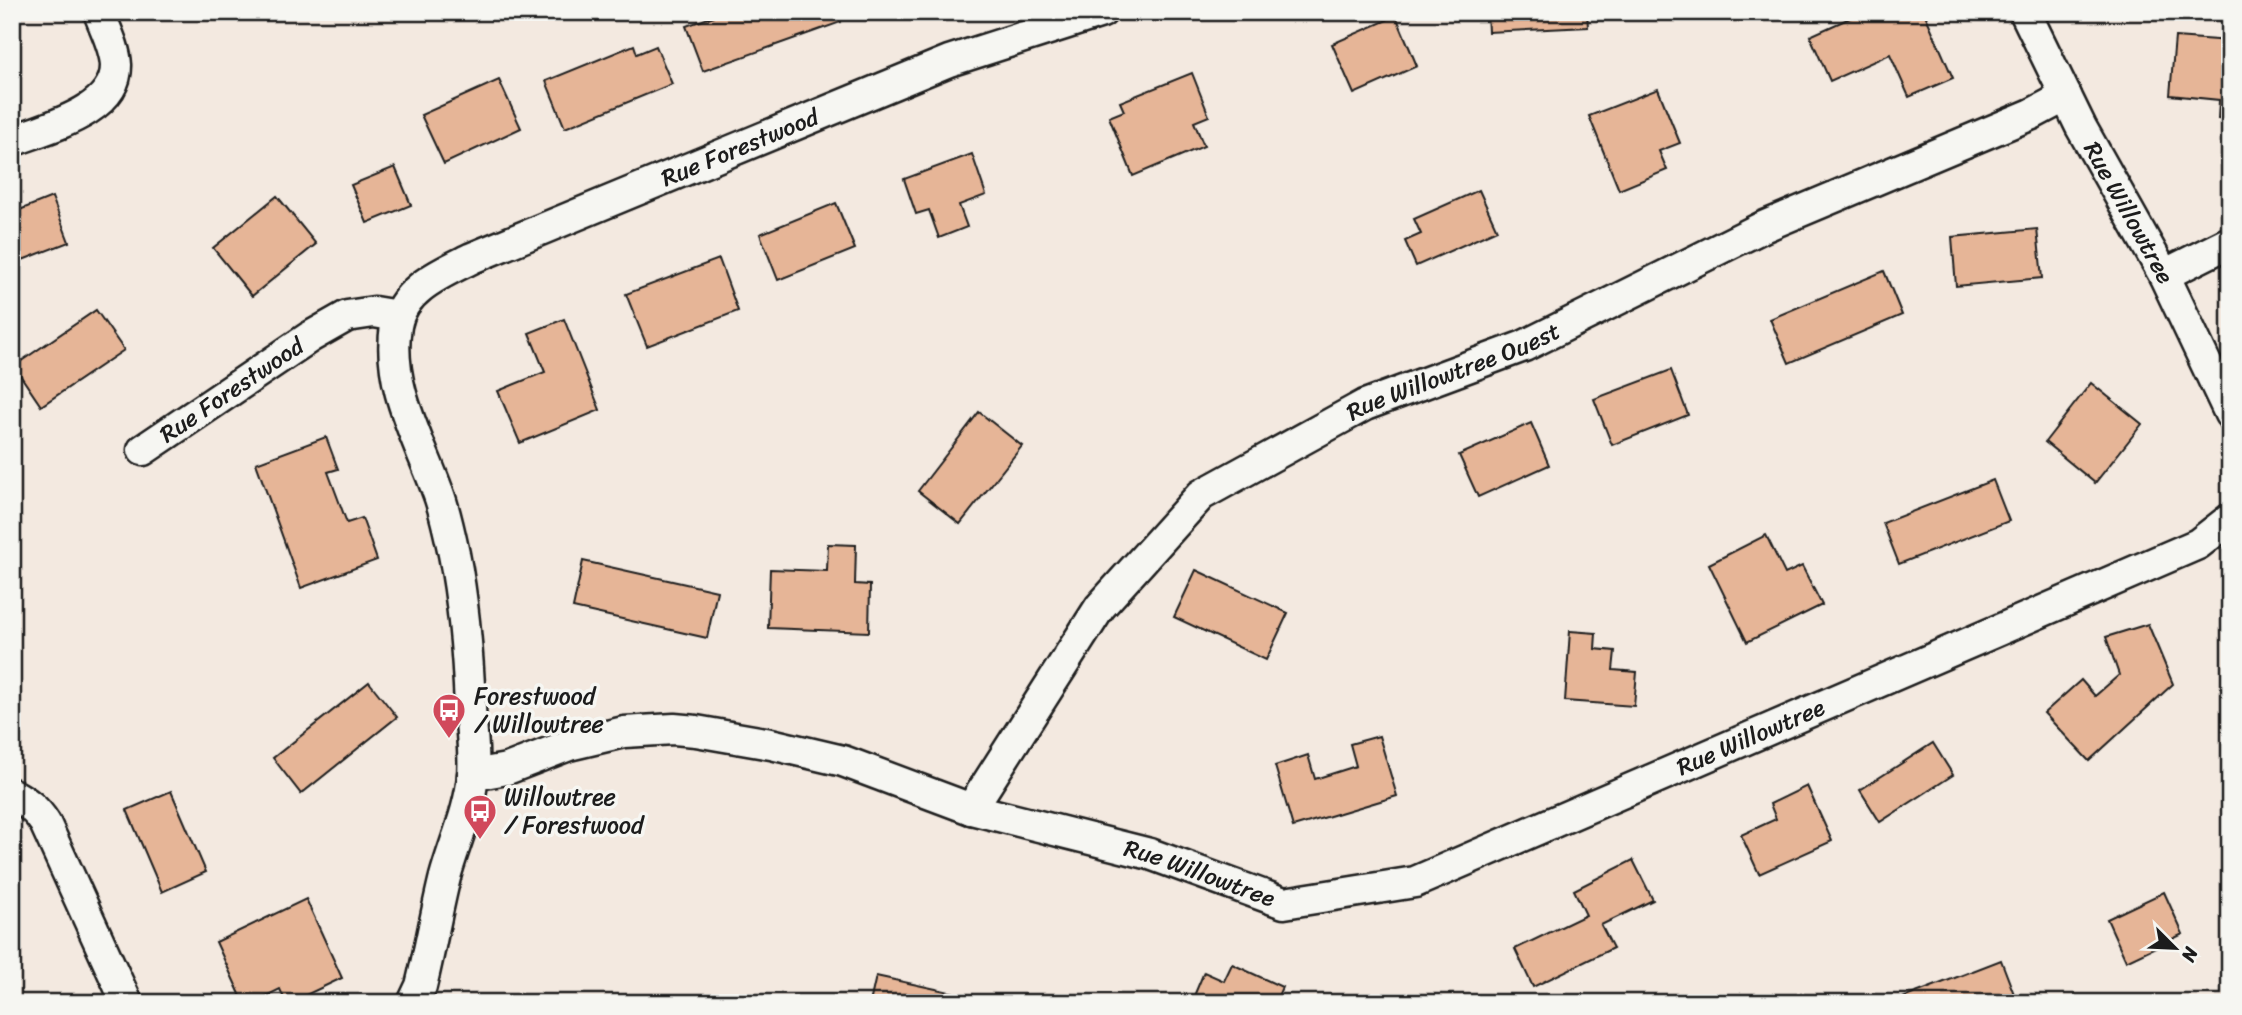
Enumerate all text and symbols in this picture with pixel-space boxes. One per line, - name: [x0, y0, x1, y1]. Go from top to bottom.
- street label: Rue Forestwood: [654, 96, 826, 199]
- street label: Rue Willowtree: [2072, 133, 2186, 291]
- street label: Rue Willowtree Ouest: [1338, 310, 1568, 433]
- street label: Rue Forestwood: [151, 325, 314, 454]
- place label: Forestwood / Willowtree: [474, 675, 604, 745]
- street label: Rue Willowtree: [1670, 686, 1832, 788]
- bus stop icon: Forestwood / Willowtree: [430, 691, 468, 740]
- place label: Willowtree / Forestwood: [504, 776, 645, 846]
- bus stop icon: Willowtree / Forestwood: [461, 792, 499, 841]
- street label: Rue Willowtree: [1119, 827, 1282, 919]
- north arrow: [2140, 914, 2210, 984]
- text: N: [2172, 941, 2208, 968]

